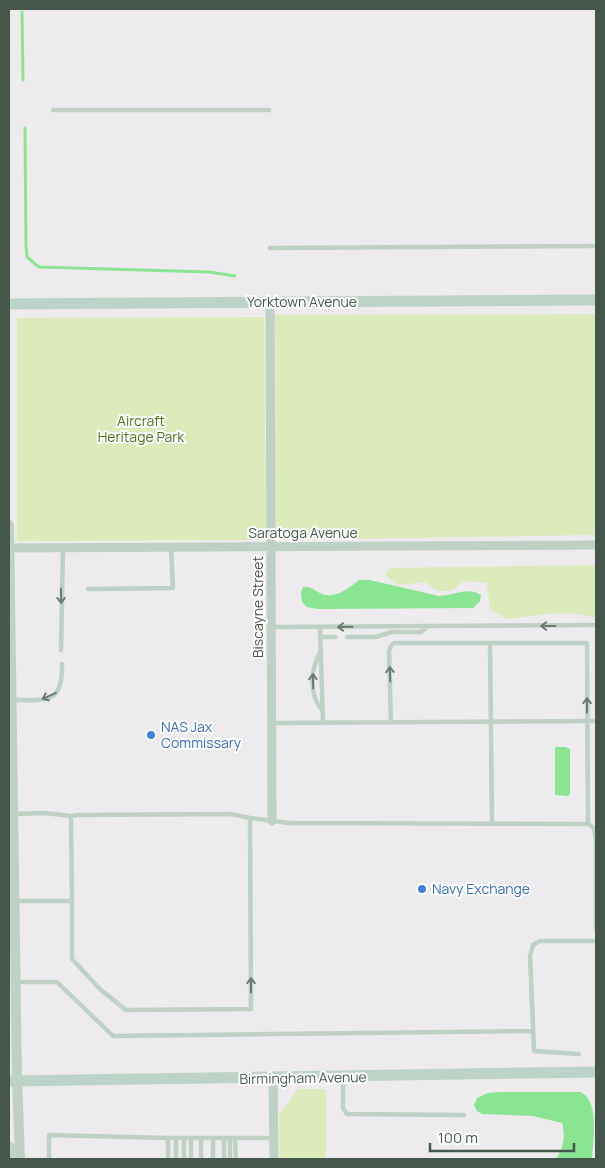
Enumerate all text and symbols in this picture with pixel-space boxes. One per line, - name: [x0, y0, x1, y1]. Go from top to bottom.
- street label: Yorktown Avenue: [247, 292, 357, 311]
- park label: Aircraft Heritage Park: [98, 411, 185, 446]
- street label: Saratoga Avenue: [248, 523, 358, 542]
- street label: Biscayne Street: [248, 556, 267, 658]
- one-way arrow: [56, 588, 66, 604]
- one-way arrow: [540, 621, 556, 631]
- one-way arrow: [337, 622, 354, 632]
- one-way arrow: [385, 666, 395, 682]
- one-way arrow: [308, 673, 318, 689]
- one-way arrow: [42, 692, 57, 701]
- one-way arrow: [582, 697, 592, 714]
- place label: NAS Jax Commissary: [161, 717, 242, 752]
- marker: NAS Jax Commissary: [145, 729, 157, 741]
- place label: Navy Exchange: [432, 879, 530, 898]
- marker: Navy Exchange: [416, 883, 428, 895]
- one-way arrow: [246, 977, 256, 994]
- street label: Birmingham Avenue: [239, 1067, 367, 1088]
- scale bar: [430, 1120, 574, 1152]
- text: 100 m: [438, 1127, 478, 1148]

